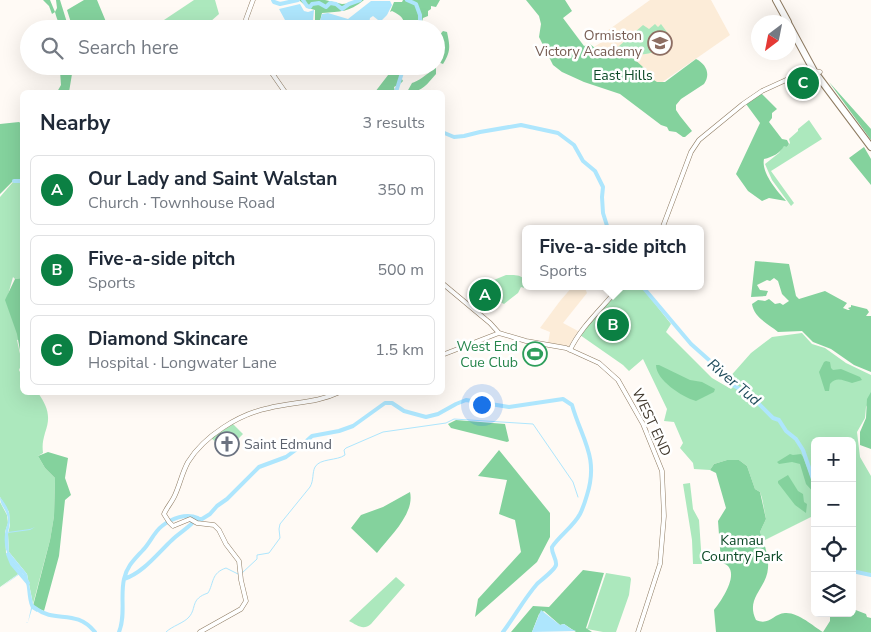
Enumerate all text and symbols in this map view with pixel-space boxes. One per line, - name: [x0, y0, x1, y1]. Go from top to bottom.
- north arrow: [751, 15, 796, 60]
- search box: [20, 20, 445, 75]
- place label: Ormiston Victory Academy: [534, 26, 643, 61]
- school or university icon: Ormiston Victory Academy: [647, 30, 673, 56]
- icon: search: [38, 34, 66, 62]
- text: Search here: [78, 35, 179, 61]
- pin: C: [787, 64, 819, 102]
- park label: East Hills: [593, 66, 653, 85]
- text: Nearby: [40, 109, 110, 137]
- text: 3 results: [363, 112, 425, 134]
- text: Our Lady and Saint Walstan: [88, 166, 337, 192]
- text: A: [51, 179, 63, 201]
- text: 350 m: [377, 179, 424, 201]
- text: Church · Townhouse Road: [88, 192, 275, 214]
- popup: [522, 225, 704, 290]
- text: Five-a-side pitch: [539, 234, 687, 260]
- text: Five-a-side pitch: [88, 246, 235, 272]
- text: B: [51, 259, 63, 281]
- text: 500 m: [377, 259, 424, 281]
- text: Sports: [539, 260, 587, 282]
- text: Sports: [88, 272, 136, 294]
- pin: A: [469, 276, 501, 314]
- pin: B: [597, 306, 629, 344]
- text: Diamond Skincare: [88, 326, 248, 352]
- place label: West End Cue Club: [457, 337, 518, 372]
- text: C: [52, 339, 62, 361]
- text: 1.5 km: [375, 339, 424, 361]
- sports icon: West End Cue Club: [522, 341, 548, 367]
- text: Hospital · Longwater Lane: [88, 352, 277, 374]
- water label: River Tud: [703, 354, 765, 410]
- street label: WEST END: [628, 385, 676, 459]
- your location: [469, 392, 495, 418]
- church icon: Saint Edmund: [214, 431, 240, 457]
- place label: Saint Edmund: [244, 435, 332, 454]
- map controls: [811, 437, 856, 617]
- button: +: [811, 437, 856, 482]
- button: −: [811, 482, 856, 527]
- button: locate: [811, 527, 856, 572]
- park label: Kamau Country Park: [701, 531, 784, 566]
- button: layers: [811, 572, 856, 617]

